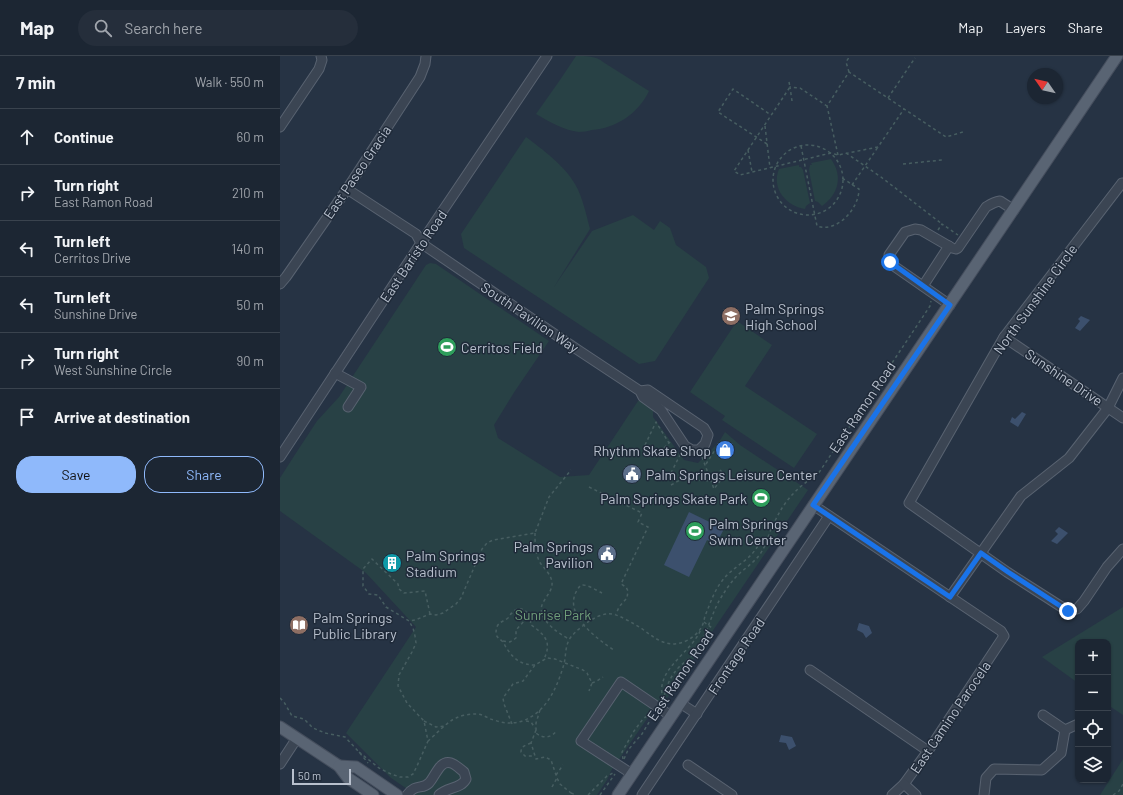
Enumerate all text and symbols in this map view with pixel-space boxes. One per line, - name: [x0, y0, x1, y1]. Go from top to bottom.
- search box: [78, 10, 358, 46]
- text: Map: [20, 16, 54, 39]
- icon: search: [92, 17, 114, 39]
- text: Search here: [124, 19, 202, 37]
- text: Map: [958, 19, 983, 36]
- text: Layers: [1005, 19, 1046, 36]
- text: Share: [1068, 19, 1103, 36]
- north arrow: [1027, 68, 1063, 104]
- text: 7 min: [16, 72, 56, 92]
- text: Walk · 550 m: [195, 74, 264, 90]
- street label: East Paseo Gracia: [319, 122, 395, 222]
- icon: ahead: [16, 126, 38, 148]
- text: Continue: [54, 128, 114, 146]
- text: 60 m: [237, 129, 264, 145]
- text: Turn right: [54, 176, 119, 194]
- icon: right: [16, 182, 38, 204]
- text: 210 m: [232, 185, 264, 201]
- text: East Ramon Road: [54, 194, 153, 210]
- street label: East Baristo Road: [376, 207, 450, 305]
- text: Turn left: [54, 232, 110, 250]
- icon: left: [16, 238, 38, 260]
- text: 140 m: [232, 241, 264, 257]
- street label: North Sunshine Circle: [989, 241, 1081, 357]
- text: Cerritos Drive: [54, 250, 131, 266]
- route start: [881, 253, 899, 271]
- street label: South Pavilion Way: [478, 278, 583, 356]
- text: Turn left: [54, 288, 110, 306]
- icon: left: [16, 294, 38, 316]
- text: 50 m: [237, 297, 264, 313]
- place label: Palm Springs High School: [745, 300, 825, 333]
- school or university icon: Palm Springs High School: [720, 305, 742, 327]
- text: Sunshine Drive: [54, 306, 138, 322]
- sports icon: Cerritos Field: [436, 336, 458, 358]
- place label: Cerritos Field: [461, 339, 543, 356]
- text: Turn right: [54, 344, 119, 362]
- street label: Sunshine Drive: [1022, 345, 1106, 409]
- icon: right: [16, 350, 38, 372]
- text: 90 m: [237, 353, 264, 369]
- street label: East Ramon Road: [825, 358, 899, 456]
- text: West Sunshine Circle: [54, 362, 172, 378]
- icon: arrive: [16, 406, 38, 428]
- text: Arrive at destination: [54, 408, 190, 426]
- shop icon: Rhythm Skate Shop: [714, 439, 736, 461]
- place label: Rhythm Skate Shop: [593, 442, 711, 459]
- button: Save: [16, 456, 136, 493]
- button: Share: [144, 456, 264, 493]
- public building icon: Palm Springs Leisure Center: [621, 463, 643, 485]
- place label: Palm Springs Leisure Center: [646, 466, 818, 483]
- sports icon: Palm Springs Skate Park: [750, 487, 772, 509]
- place label: Palm Springs Skate Park: [600, 490, 747, 507]
- place label: Palm Springs Swim Center: [709, 515, 789, 548]
- sports icon: Palm Springs Swim Center: [684, 520, 706, 542]
- place label: Palm Springs Pavilion: [514, 538, 593, 571]
- public building icon: Palm Springs Pavilion: [596, 543, 618, 565]
- place label: Palm Springs Stadium: [406, 547, 486, 580]
- building icon: Palm Springs Stadium: [381, 552, 403, 574]
- route end: [1059, 602, 1077, 620]
- park label: Sunrise Park: [515, 606, 591, 623]
- place label: Palm Springs Public Library: [313, 609, 397, 642]
- library icon: Palm Springs Public Library: [288, 614, 310, 636]
- street label: Frontage Road: [704, 614, 768, 698]
- street label: East Ramon Road: [643, 626, 717, 724]
- map controls: [1075, 639, 1111, 783]
- button: +: [1075, 639, 1111, 675]
- street label: East Camino Parocela: [906, 658, 994, 776]
- button: −: [1075, 675, 1111, 711]
- button: locate: [1075, 711, 1111, 747]
- button: layers: [1075, 747, 1111, 783]
- scale bar: [292, 767, 351, 786]
- text: 50 m: [298, 769, 321, 782]

